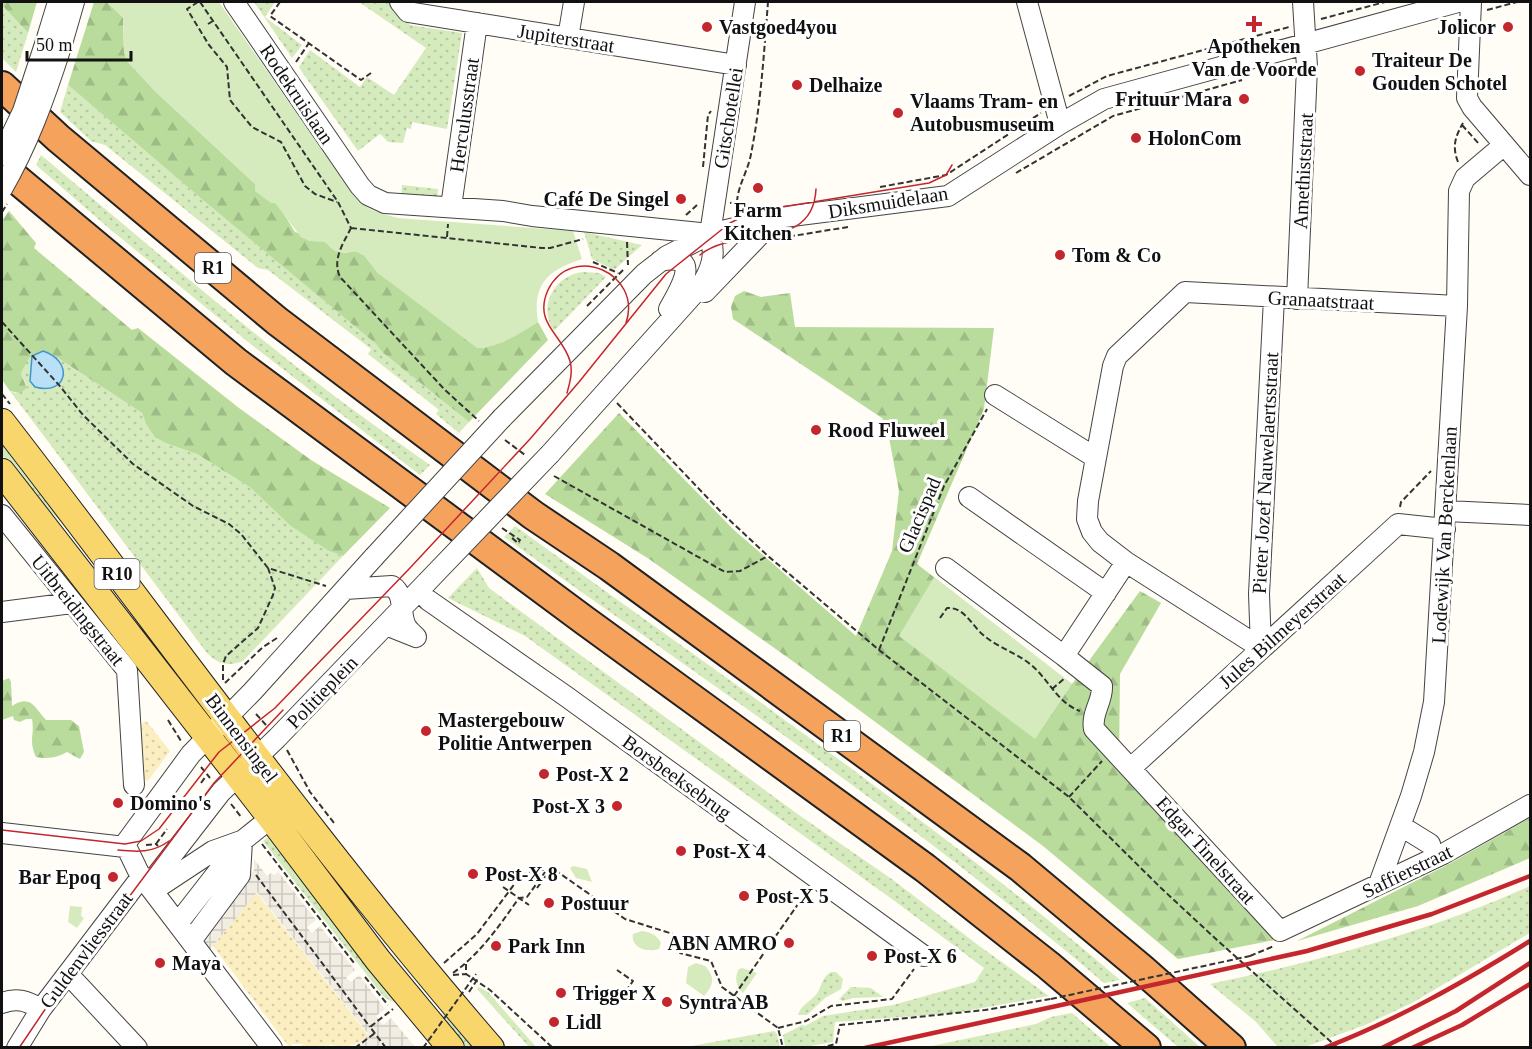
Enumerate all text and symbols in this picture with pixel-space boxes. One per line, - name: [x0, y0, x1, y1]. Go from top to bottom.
- place label: Vastgoed4you: [719, 16, 837, 39]
- place label: Jolicor: [1437, 16, 1496, 38]
- marker: Apotheken Van de Voorde: [1247, 17, 1261, 31]
- street label: Jupiterstraat: [516, 19, 616, 58]
- marker: Vastgoed4you: [700, 20, 714, 34]
- marker: Jolicor: [1501, 20, 1515, 34]
- scale bar: [27, 24, 130, 62]
- text: 50 m: [36, 35, 73, 55]
- place label: Apotheken Van de Voorde: [1192, 35, 1317, 80]
- street label: Rodekruislaan: [256, 40, 338, 148]
- place label: Traiteur De Gouden Schotel: [1372, 49, 1507, 94]
- street label: Herculusstraat: [445, 56, 483, 174]
- marker: Traiteur De Gouden Schotel: [1353, 64, 1367, 78]
- street label: Gitschotellei: [709, 65, 747, 170]
- place label: Delhaize: [809, 74, 882, 96]
- marker: Delhaize: [790, 78, 804, 92]
- place label: Frituur Mara: [1115, 88, 1232, 110]
- place label: Vlaams Tram- en Autobusmuseum: [910, 90, 1058, 135]
- marker: Frituur Mara: [1237, 92, 1251, 106]
- marker: Vlaams Tram- en Autobusmuseum: [891, 106, 905, 120]
- street label: Amethiststraat: [1289, 112, 1317, 230]
- place label: HolonCom: [1148, 127, 1242, 149]
- marker: HolonCom: [1129, 131, 1143, 145]
- marker: Farm Kitchen: [751, 181, 765, 195]
- street label: Diksmuidelaan: [826, 182, 950, 222]
- place label: Café De Singel: [543, 188, 669, 211]
- marker: Café De Singel: [674, 192, 688, 206]
- place label: Farm Kitchen: [724, 199, 792, 244]
- place label: Tom & Co: [1072, 244, 1161, 266]
- marker: Tom & Co: [1053, 248, 1067, 262]
- road number: R1: [195, 253, 231, 283]
- street label: Granaatstraat: [1267, 286, 1375, 314]
- street label: Pieter Jozef Nauwelaertsstraat: [1248, 351, 1282, 594]
- place label: Rood Fluweel: [828, 419, 946, 441]
- marker: Rood Fluweel: [809, 423, 823, 437]
- street label: Lodewijk Van Berckenlaan: [1427, 426, 1462, 644]
- street label: Glacispad: [893, 474, 946, 557]
- street label: Uitbreidingstraat: [26, 550, 129, 671]
- road number: R10: [94, 559, 140, 589]
- street label: Jules Bilmeyerstraat: [1214, 567, 1351, 693]
- street label: Politieplein: [282, 651, 363, 734]
- street label: Binnensingel: [201, 689, 283, 788]
- place label: Mastergebouw Politie Antwerpen: [438, 709, 592, 755]
- road number: R1: [824, 721, 860, 751]
- marker: Mastergebouw Politie Antwerpen: [419, 724, 433, 738]
- street label: Borsbeeksebrug: [618, 730, 736, 825]
- place label: Post-X 2: [556, 763, 629, 785]
- marker: Post-X 2: [537, 767, 551, 781]
- place label: Domino's: [130, 792, 211, 814]
- street label: Edgar Tinelstraat: [1151, 792, 1260, 909]
- place label: Post-X 3: [532, 795, 605, 817]
- marker: Domino's: [111, 796, 125, 810]
- marker: Post-X 3: [610, 799, 624, 813]
- place label: Post-X 4: [693, 840, 766, 862]
- street label: Saffierstraat: [1358, 840, 1456, 902]
- marker: Post-X 4: [674, 844, 688, 858]
- place label: Post-X 8: [485, 863, 558, 885]
- place label: Bar Epoq: [19, 866, 101, 889]
- marker: Post-X 8: [466, 867, 480, 881]
- marker: Bar Epoq: [106, 870, 120, 884]
- place label: Post-X 5: [756, 885, 829, 907]
- street label: Guldenvliesstraat: [35, 887, 137, 1013]
- marker: Post-X 5: [737, 889, 751, 903]
- place label: Postuur: [561, 892, 629, 914]
- marker: Postuur: [542, 896, 556, 910]
- place label: ABN AMRO: [668, 932, 777, 954]
- place label: Park Inn: [508, 935, 585, 957]
- marker: ABN AMRO: [782, 936, 796, 950]
- marker: Park Inn: [489, 939, 503, 953]
- place label: Post-X 6: [884, 945, 957, 967]
- marker: Post-X 6: [865, 949, 879, 963]
- place label: Maya: [172, 952, 221, 975]
- marker: Maya: [153, 956, 167, 970]
- place label: Trigger X: [573, 982, 657, 1005]
- marker: Trigger X: [554, 986, 568, 1000]
- place label: Syntra AB: [679, 991, 768, 1014]
- marker: Syntra AB: [660, 995, 674, 1009]
- place label: Lidl: [566, 1011, 602, 1033]
- marker: Lidl: [547, 1015, 561, 1029]

